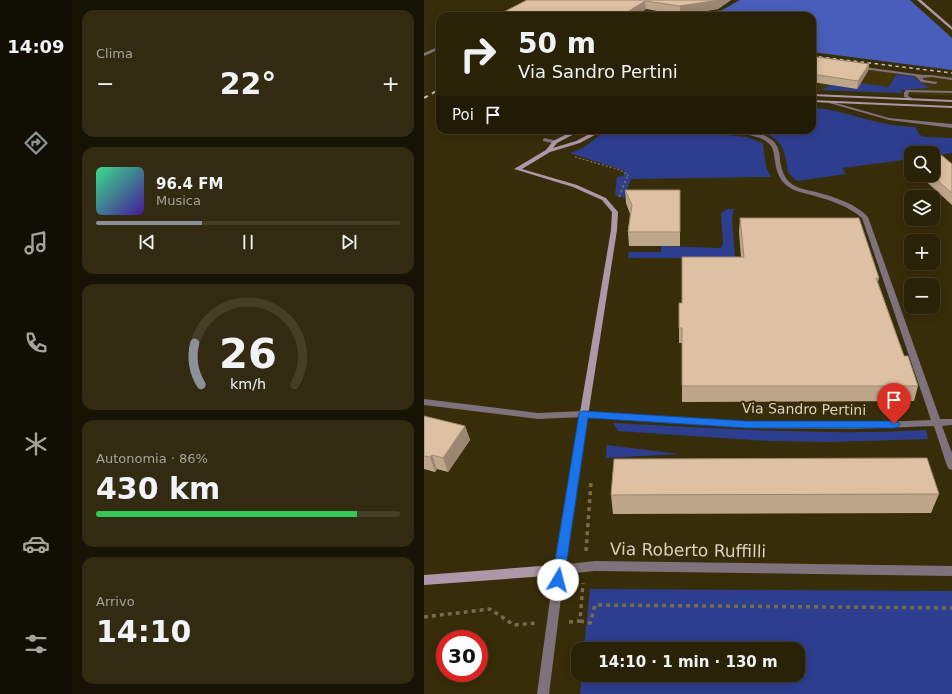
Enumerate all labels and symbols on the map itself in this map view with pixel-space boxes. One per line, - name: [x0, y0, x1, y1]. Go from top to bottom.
- pin: [877, 383, 911, 424]
- street label: Via Sandro Pertini: [742, 400, 866, 418]
- street label: Via Roberto Ruffilli: [610, 539, 766, 561]
- position arrow: [537, 559, 579, 601]
- speed limit sign: 30: [436, 630, 488, 682]

